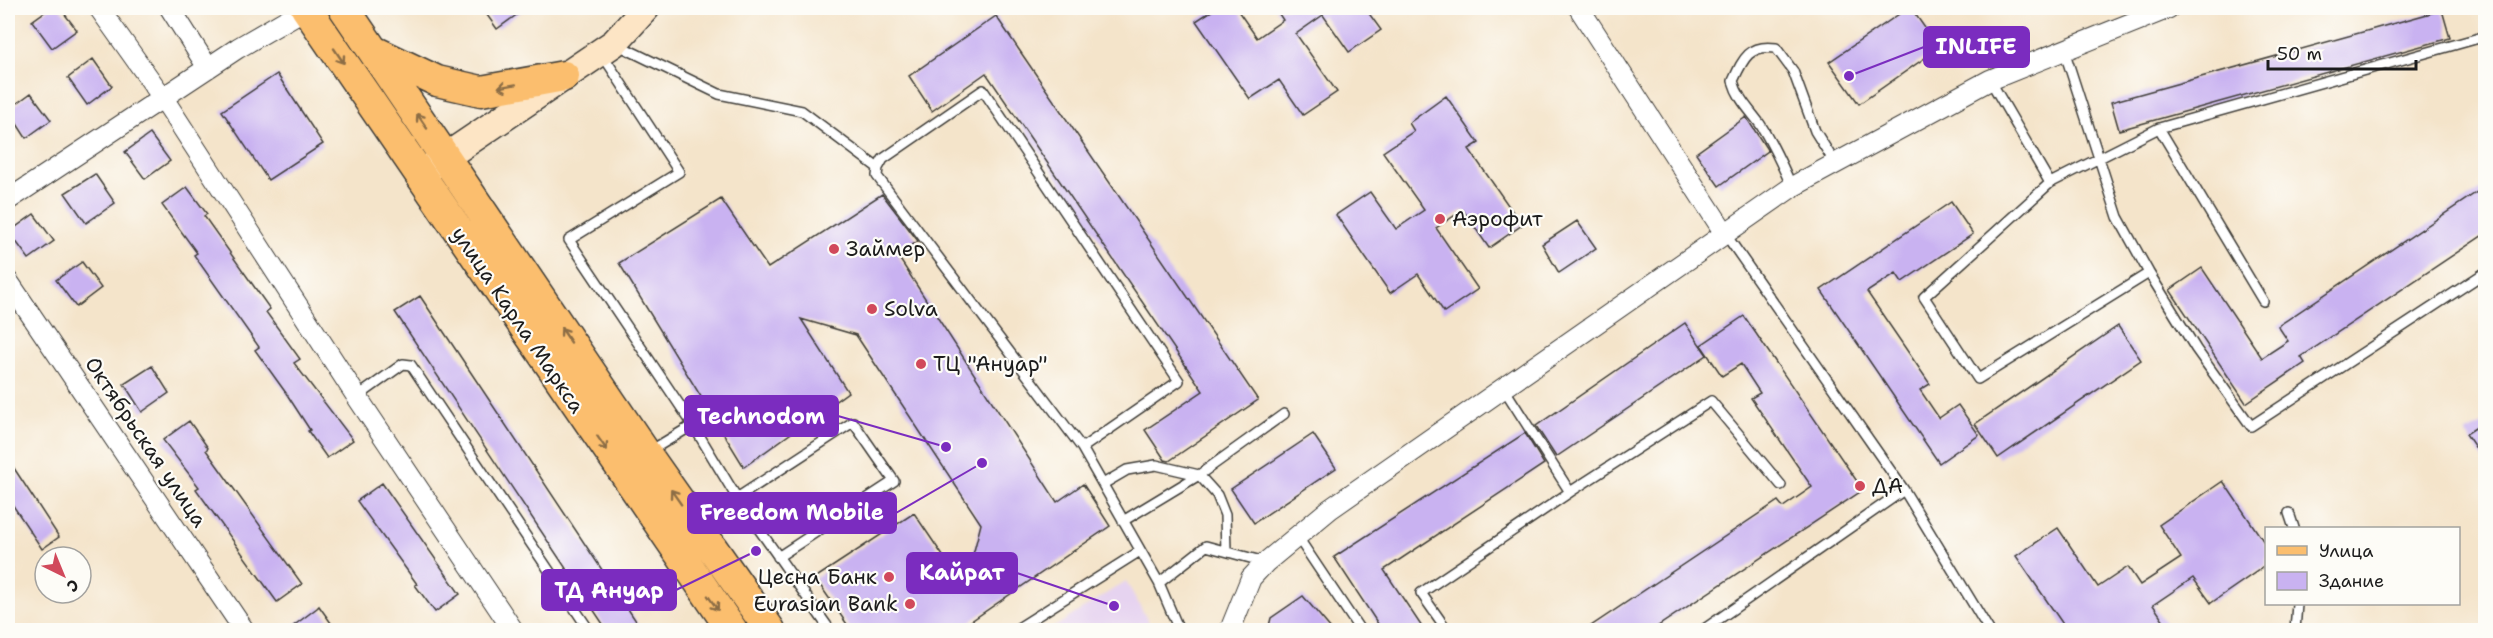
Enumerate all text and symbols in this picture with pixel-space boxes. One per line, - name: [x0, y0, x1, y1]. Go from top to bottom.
- callout: INLIFE: [1924, 27, 2029, 67]
- text: INLIFE: [1935, 32, 2017, 61]
- scale bar: [2268, 33, 2416, 71]
- text: 50 m: [2277, 42, 2322, 66]
- one-way arrow: [333, 47, 345, 64]
- one-way arrow: [497, 81, 517, 92]
- one-way arrow: [416, 113, 428, 130]
- place label: Аэрофит: [1452, 205, 1543, 233]
- marker: Аэрофит: [1433, 212, 1447, 226]
- street label: улица Карла Маркса: [445, 221, 591, 419]
- place label: Займер: [846, 235, 925, 263]
- marker: Займер: [827, 242, 841, 256]
- place label: Solva: [884, 295, 938, 323]
- marker: Solva: [865, 302, 879, 316]
- one-way arrow: [560, 328, 572, 344]
- place label: ТЦ "Ануар": [933, 350, 1048, 378]
- street label: Октябрьская улица: [79, 351, 213, 533]
- marker: ТЦ "Ануар": [914, 357, 928, 371]
- callout: Technodom: [685, 396, 838, 436]
- text: Technodom: [697, 402, 825, 431]
- one-way arrow: [596, 435, 608, 451]
- place label: ДА: [1872, 472, 1903, 500]
- marker: ДА: [1853, 479, 1867, 493]
- one-way arrow: [670, 489, 682, 505]
- callout: Freedom Mobile: [688, 493, 896, 533]
- text: Freedom Mobile: [700, 498, 884, 527]
- legend: [2265, 527, 2460, 605]
- text: Улица: [2319, 539, 2373, 563]
- north arrow: [33, 545, 93, 605]
- callout: Кайрат: [907, 553, 1017, 593]
- text: Кайрат: [919, 558, 1005, 587]
- place label: Цесна Банк: [758, 563, 877, 591]
- text: Здание: [2319, 569, 2384, 593]
- callout: ТД Ануар: [542, 570, 676, 610]
- marker: Цесна Банк: [882, 570, 896, 584]
- text: С: [62, 575, 84, 597]
- text: ТД Ануар: [554, 576, 664, 605]
- place label: Eurasian Bank: [753, 590, 898, 618]
- one-way arrow: [707, 595, 719, 611]
- marker: Eurasian Bank: [903, 597, 917, 611]

